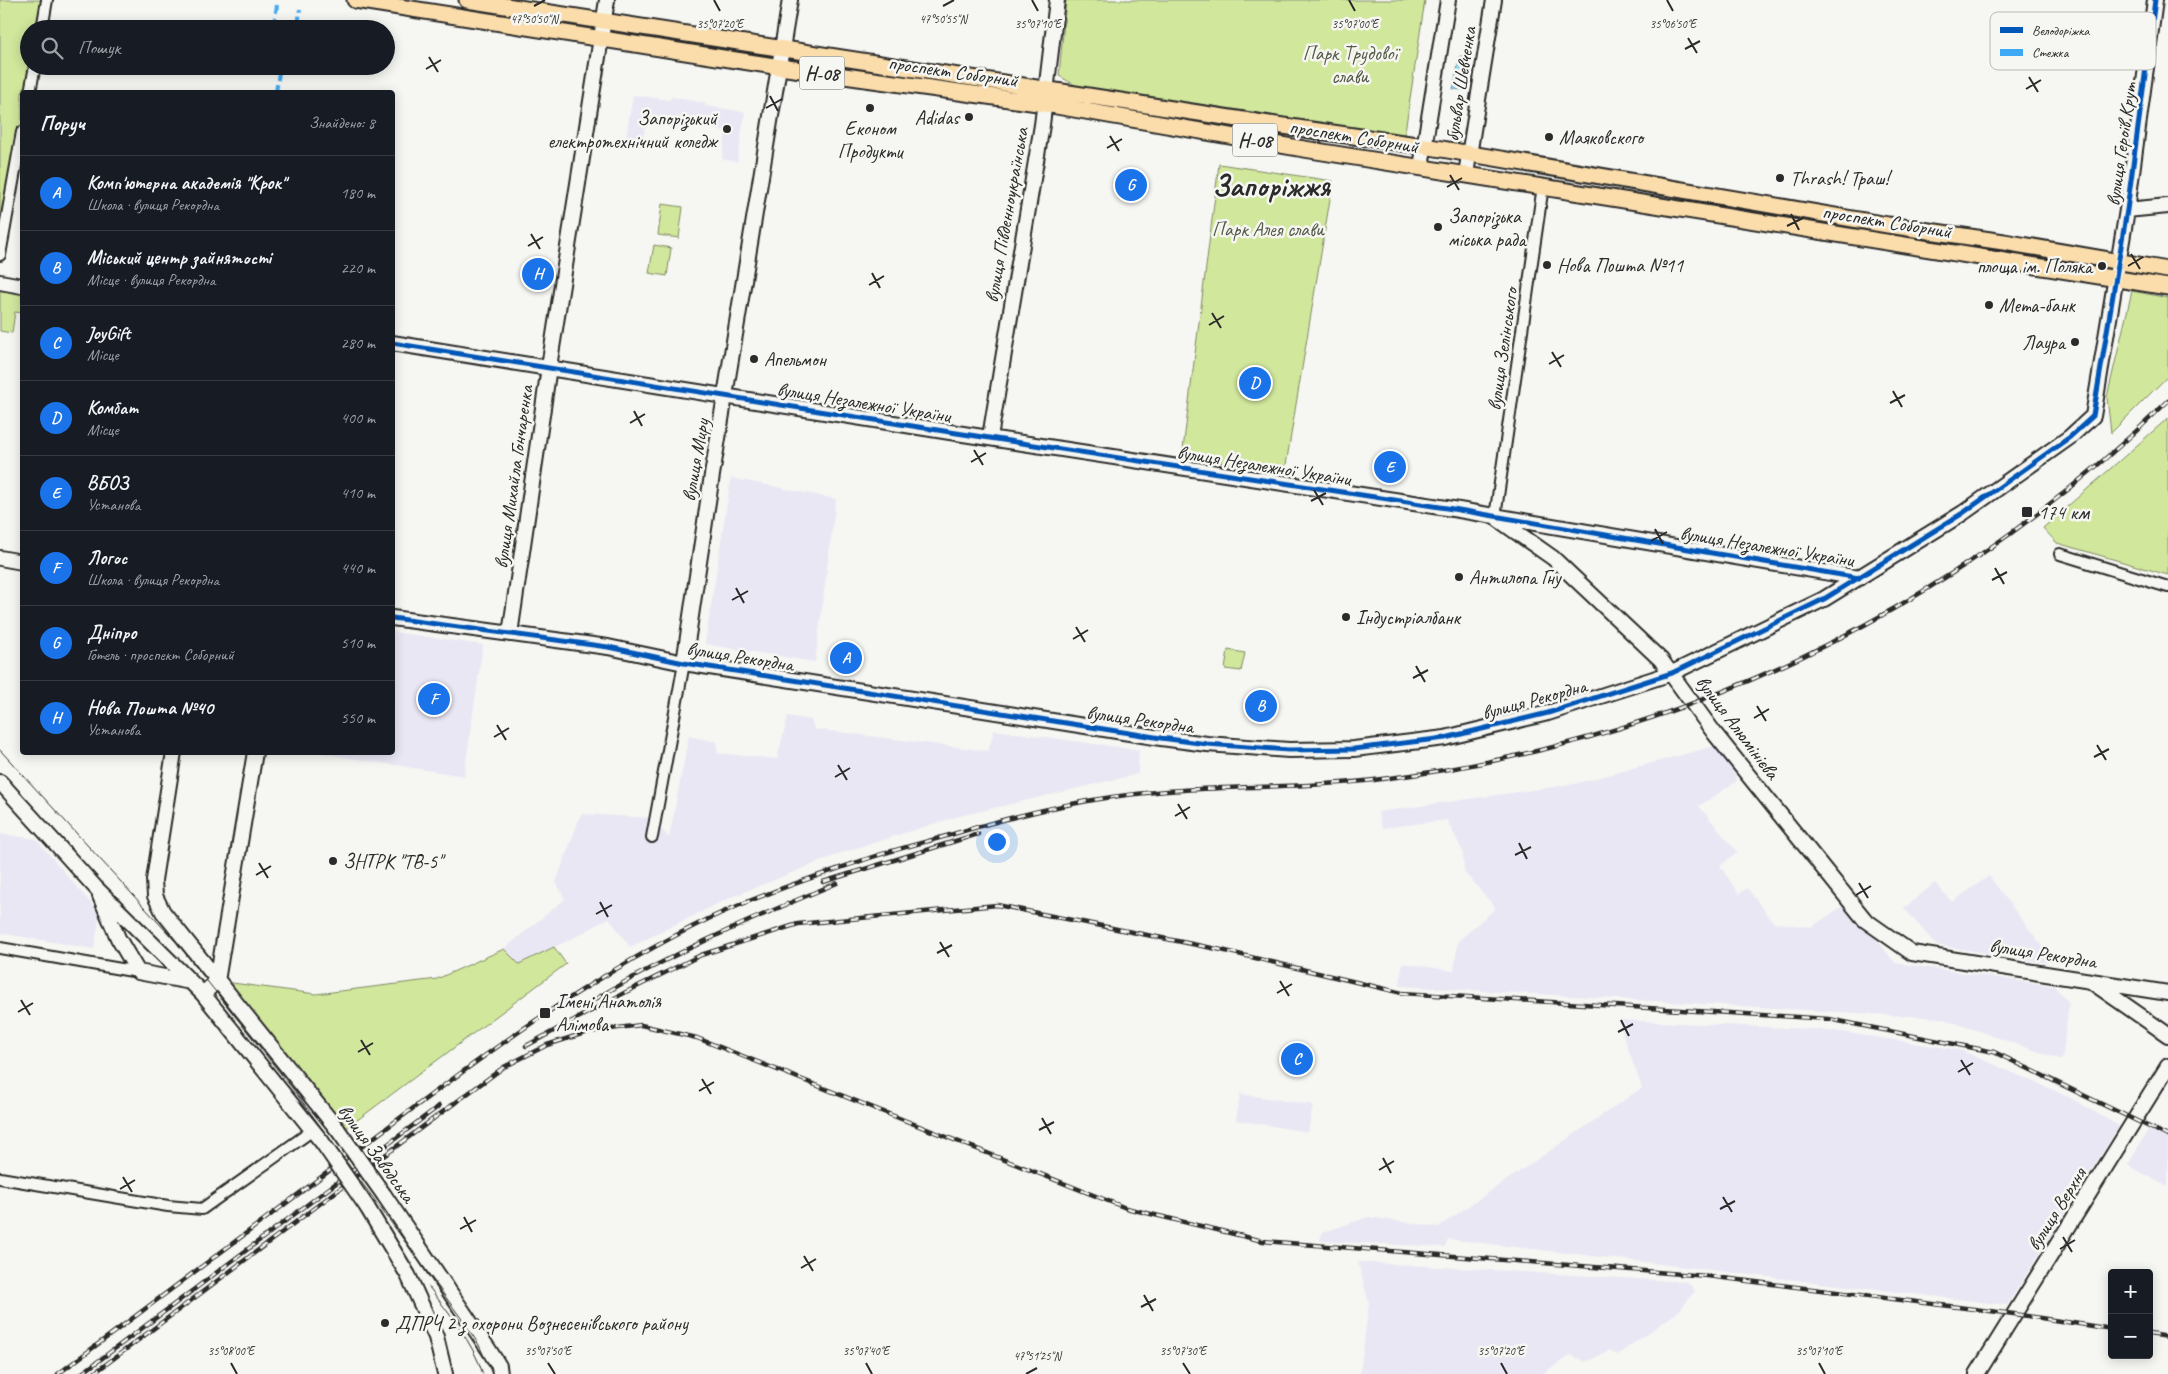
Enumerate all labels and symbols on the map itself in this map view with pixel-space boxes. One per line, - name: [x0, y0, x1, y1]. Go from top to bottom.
- text: 47°50'50"N: [510, 11, 559, 27]
- text: 47°50'55"N: [919, 11, 968, 27]
- legend: [1990, 12, 2156, 70]
- text: 35°07'20"E: [697, 16, 745, 32]
- text: 35°07'10"E: [1015, 16, 1063, 32]
- text: 35°07'00"E: [1332, 16, 1380, 32]
- text: 35°06'50"E: [1650, 16, 1698, 32]
- text: Велодоріжка: [2032, 22, 2090, 39]
- street label: бульвар Шевченка: [1439, 23, 1482, 143]
- park label: Парк Трудової слави: [1303, 41, 1402, 89]
- text: Стежка: [2032, 44, 2070, 61]
- street label: проспект Соборний: [887, 50, 1021, 93]
- road number: Н-08: [800, 56, 844, 90]
- street label: вулиця Героїв Крут: [2100, 80, 2143, 208]
- marker: Економ Продукти: [864, 102, 876, 114]
- place label: Adidas: [915, 105, 961, 130]
- place label: Запорізький електротехнічний коледж: [547, 106, 719, 154]
- marker: Adidas: [963, 111, 975, 123]
- street label: проспект Соборний: [1288, 114, 1422, 159]
- place label: Економ Продукти: [838, 116, 904, 164]
- marker: Запорізький електротехнічний коледж: [721, 123, 733, 135]
- street label: вулиця Південноукраїнська: [979, 124, 1034, 305]
- road number: Н-08: [1232, 124, 1278, 156]
- place label: Маяковского: [1559, 125, 1645, 150]
- marker: Маяковского: [1543, 131, 1555, 143]
- pin: G: [1115, 166, 1147, 204]
- place label: Thrash! Траш!: [1790, 166, 1893, 191]
- district label: Запоріжжя: [1212, 167, 1332, 205]
- marker: Thrash! Траш!: [1774, 172, 1786, 184]
- street label: проспект Соборний: [1821, 199, 1955, 244]
- place label: Запорізька міська рада: [1448, 204, 1527, 252]
- park label: Парк Алея слави: [1212, 217, 1325, 242]
- marker: Запорізька міська рада: [1432, 221, 1444, 233]
- place label: Нова Пошта №11: [1557, 253, 1684, 278]
- place label: площа ім. Поляка: [1977, 254, 2094, 279]
- pin: H: [522, 255, 554, 293]
- marker: Нова Пошта №11: [1541, 259, 1553, 271]
- marker: площа ім. Поляка: [2096, 260, 2108, 272]
- street label: вулиця Зелінського: [1482, 284, 1524, 412]
- place label: Мета-банк: [1999, 293, 2077, 318]
- marker: Мета-банк: [1983, 299, 1995, 311]
- place label: Лаура: [2022, 330, 2067, 355]
- marker: Лаура: [2069, 336, 2081, 348]
- place label: Апельмон: [764, 347, 828, 372]
- marker: Апельмон: [748, 353, 760, 365]
- pin: D: [1239, 364, 1271, 402]
- street label: вулиця Незалежної України: [775, 376, 954, 430]
- street label: вулиця Михайла Гончаренка: [488, 382, 539, 570]
- street label: вулиця Миру: [676, 416, 715, 503]
- street label: вулиця Незалежної України: [1175, 439, 1354, 493]
- pin: E: [1374, 448, 1406, 486]
- place label: 174 км: [2038, 500, 2090, 525]
- marker: 174 км: [2020, 505, 2034, 519]
- street label: вулиця Незалежної України: [1678, 520, 1857, 574]
- place label: Антилопа Гну: [1469, 565, 1563, 590]
- marker: Антилопа Гну: [1453, 571, 1465, 583]
- place label: Індустріалбанк: [1356, 605, 1461, 630]
- marker: Індустріалбанк: [1340, 611, 1352, 623]
- street label: вулиця Рекордна: [685, 636, 797, 678]
- pin: A: [830, 639, 862, 677]
- street label: вулиця Алюмінієва: [1690, 670, 1786, 785]
- street label: вулиця Рекордна: [1479, 673, 1591, 725]
- pin: F: [418, 680, 450, 718]
- pin: B: [1245, 687, 1277, 725]
- street label: вулиця Рекордна: [1085, 700, 1197, 740]
- your location: [984, 829, 1010, 855]
- place label: ЗНТРК "ТВ-5": [343, 849, 446, 874]
- marker: ЗНТРК "ТВ-5": [327, 855, 339, 867]
- street label: вулиця Рекордна: [1988, 933, 2100, 975]
- place label: Імені Анатолія Алімова: [556, 989, 662, 1037]
- marker: Імені Анатолія Алімова: [538, 1006, 552, 1020]
- pin: C: [1281, 1040, 1313, 1078]
- street label: вулиця Заводська: [332, 1099, 422, 1209]
- street label: вулиця Верхня: [2021, 1162, 2093, 1255]
- place label: ДПРЧ 2 з охорони Вознесенівського району: [395, 1311, 689, 1337]
- marker: ДПРЧ 2 з охорони Вознесенівського району: [379, 1317, 391, 1329]
- text: 35°08'00"E: [208, 1343, 256, 1359]
- text: 35°07'50"E: [525, 1343, 573, 1359]
- text: 35°07'40"E: [843, 1343, 891, 1359]
- text: 35°07'30"E: [1160, 1343, 1208, 1359]
- text: 35°07'20"E: [1478, 1343, 1526, 1359]
- text: 35°07'10"E: [1796, 1343, 1844, 1359]
- text: 47°51'25"N: [1013, 1348, 1062, 1364]

